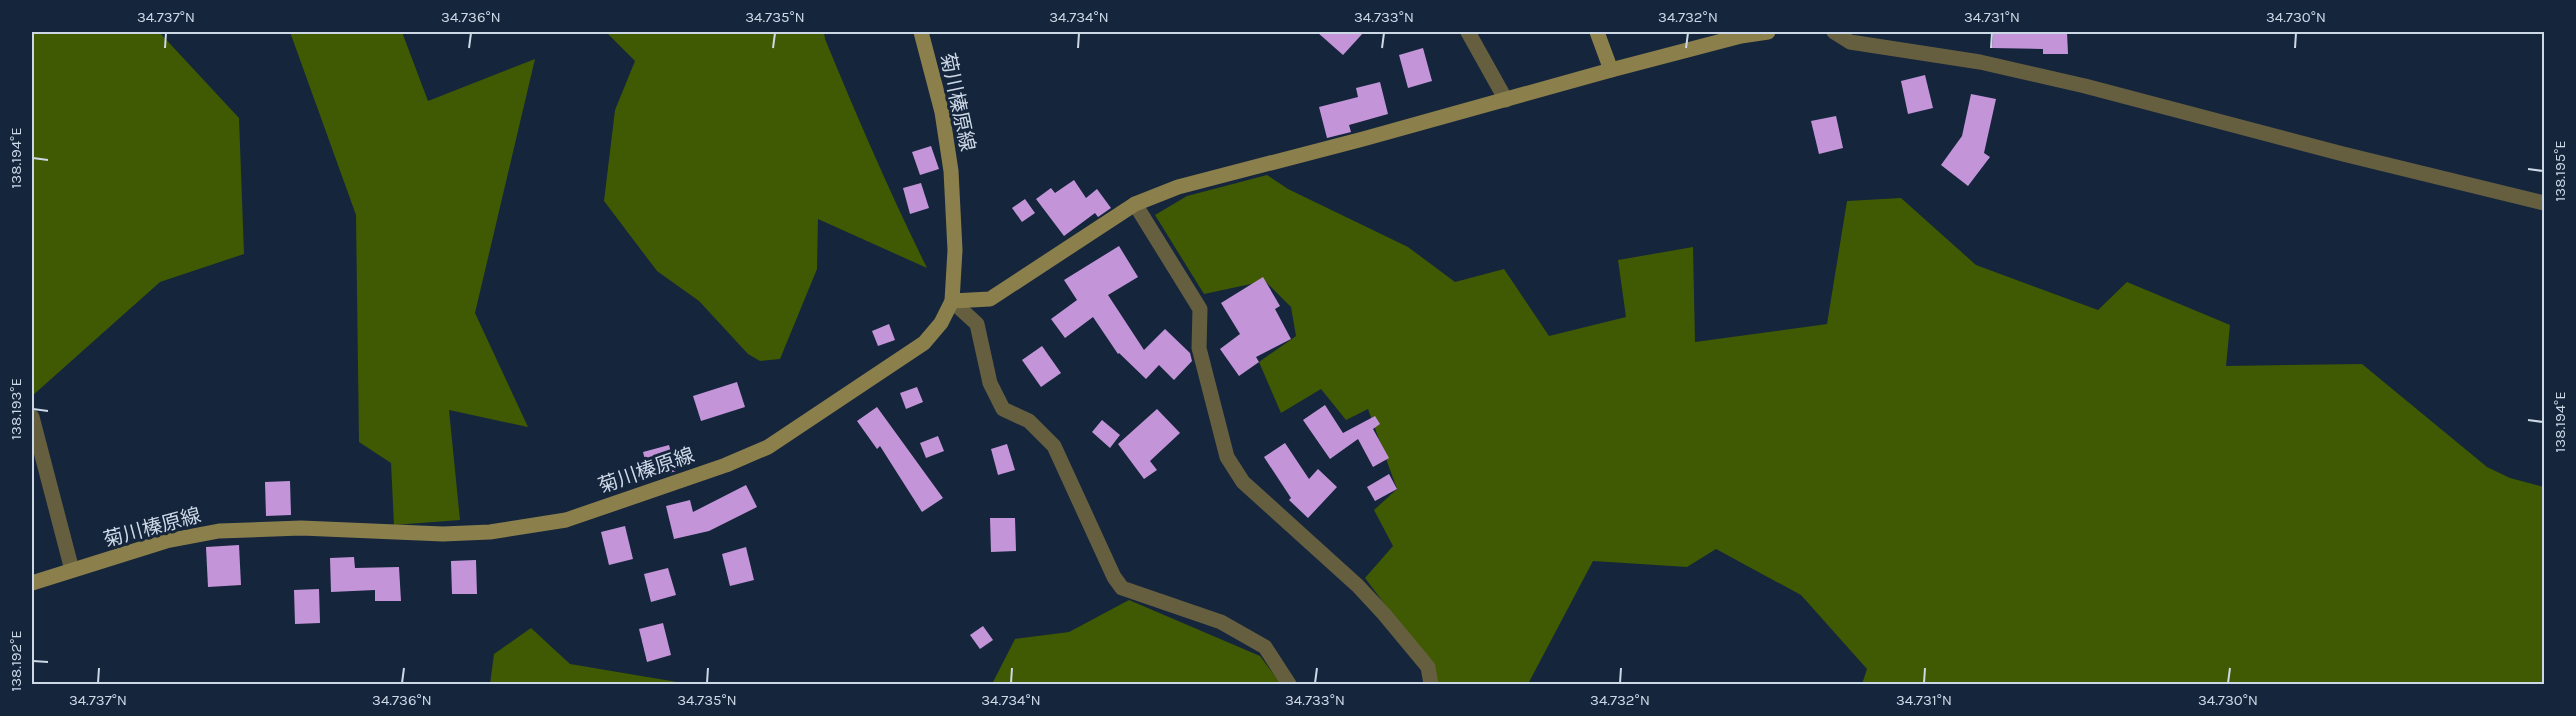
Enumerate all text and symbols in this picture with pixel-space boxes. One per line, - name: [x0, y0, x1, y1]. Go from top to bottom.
- text: 34.737°N: [137, 8, 195, 26]
- text: 34.736°N: [441, 8, 501, 26]
- text: 34.735°N: [745, 8, 805, 26]
- text: 34.734°N: [1049, 8, 1109, 26]
- text: 34.733°N: [1354, 8, 1414, 26]
- text: 34.732°N: [1658, 8, 1718, 26]
- text: 34.731°N: [1964, 8, 2020, 26]
- text: 34.730°N: [2266, 8, 2326, 26]
- street label: 菊川榛原線: [936, 51, 979, 153]
- text: 138.194°E: [7, 127, 25, 189]
- text: 138.195°E: [2551, 140, 2569, 202]
- text: 138.193°E: [7, 378, 25, 440]
- text: 138.194°E: [2551, 391, 2569, 453]
- street label: 菊川榛原線: [595, 443, 697, 498]
- street label: 菊川榛原線: [101, 503, 203, 552]
- text: 138.192°E: [7, 630, 25, 692]
- text: 34.737°N: [69, 691, 127, 709]
- text: 34.736°N: [372, 691, 432, 709]
- text: 34.735°N: [677, 691, 737, 709]
- text: 34.734°N: [981, 691, 1041, 709]
- text: 34.733°N: [1285, 691, 1345, 709]
- text: 34.732°N: [1590, 691, 1650, 709]
- text: 34.731°N: [1896, 691, 1952, 709]
- text: 34.730°N: [2198, 691, 2258, 709]

